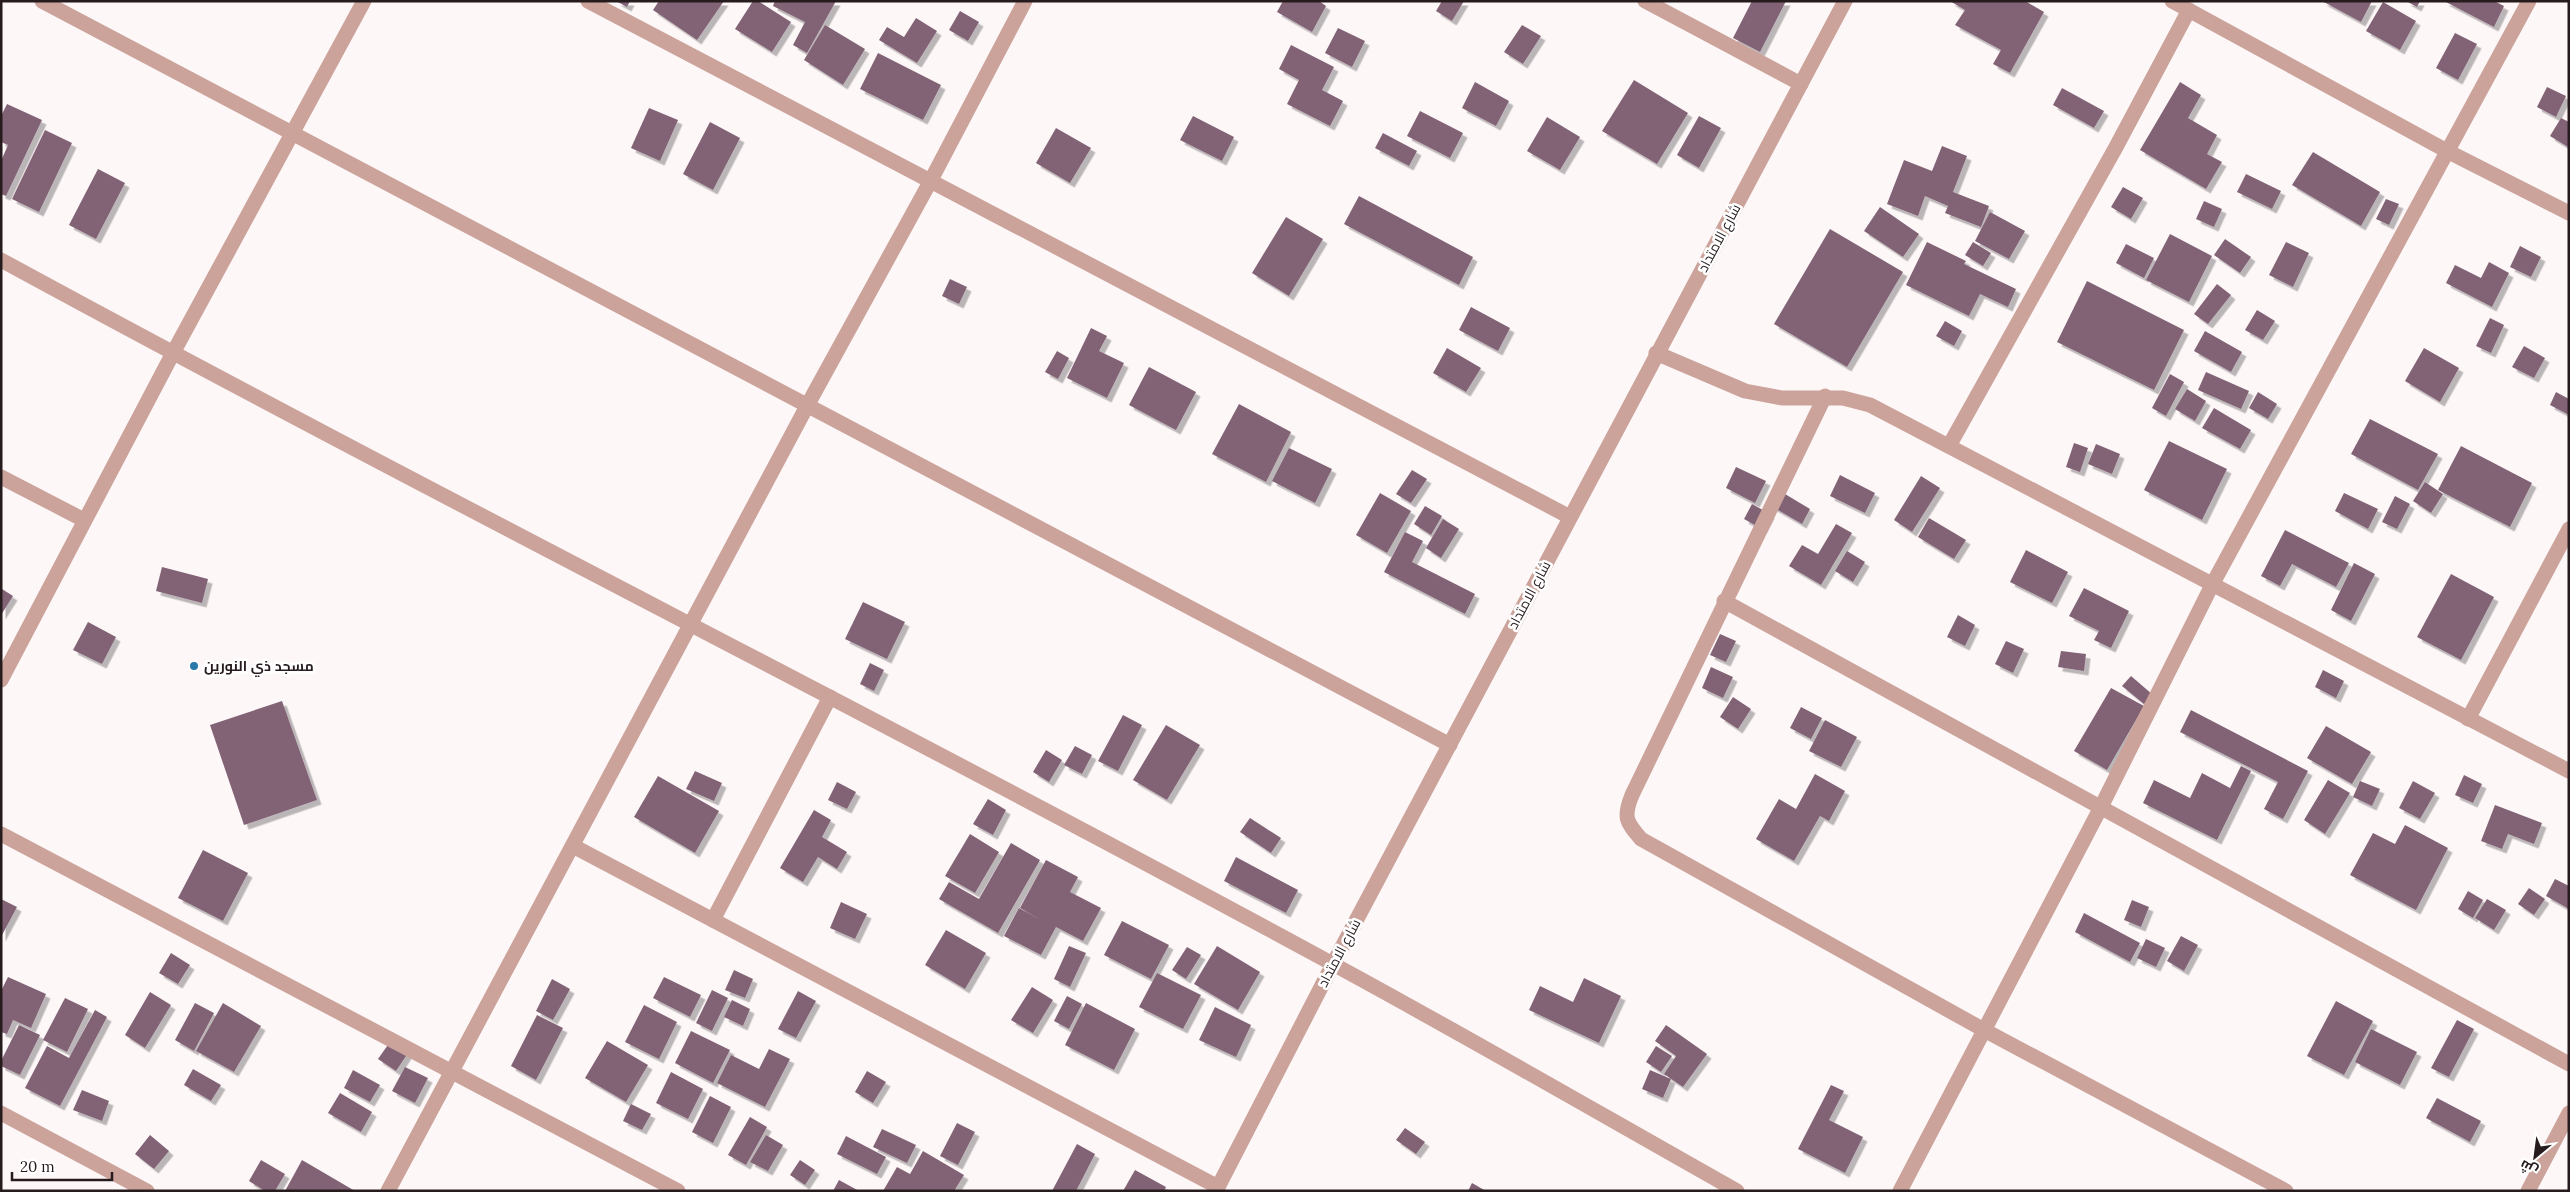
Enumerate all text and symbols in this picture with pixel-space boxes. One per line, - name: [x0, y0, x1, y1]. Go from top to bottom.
- street label: شارع الامتداد: [1694, 201, 1744, 275]
- street label: شارع الامتداد: [1504, 558, 1554, 632]
- place label: مسجد ذي النورين: [204, 657, 314, 677]
- marker: مسجد ذي النورين: [188, 660, 200, 672]
- street label: شارع الامتداد: [1314, 916, 1364, 990]
- north arrow: [2510, 1132, 2560, 1182]
- scale bar: [12, 1150, 112, 1182]
- text: ش: [2516, 1156, 2541, 1181]
- text: 20 m: [20, 1157, 55, 1176]

